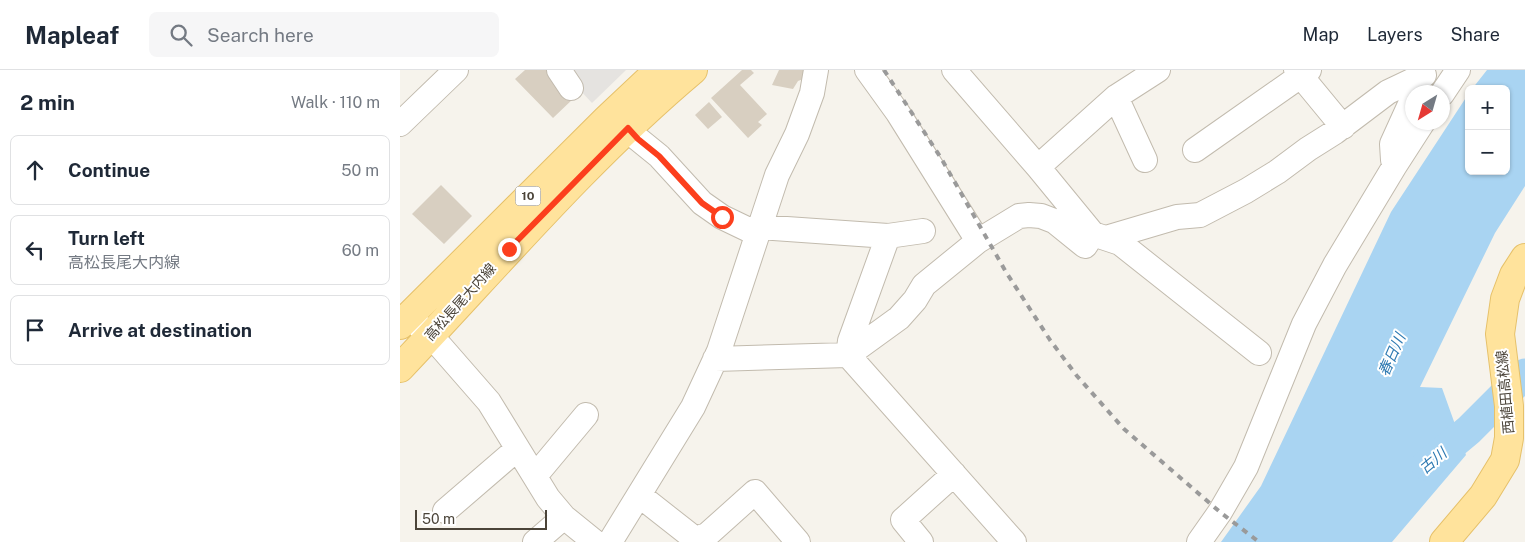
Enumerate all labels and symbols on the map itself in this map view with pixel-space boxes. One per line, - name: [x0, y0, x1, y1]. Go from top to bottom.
- north arrow: [1405, 85, 1450, 130]
- road number: 10: [516, 186, 540, 206]
- route start: [711, 206, 734, 229]
- route end: [498, 238, 521, 261]
- street label: 高松長尾大内線: [421, 260, 499, 344]
- water label: 春日川: [1375, 329, 1409, 379]
- street label: 西植田高松線: [1493, 349, 1517, 435]
- water label: 古川: [1416, 443, 1451, 477]
- scale bar: [415, 507, 548, 530]

